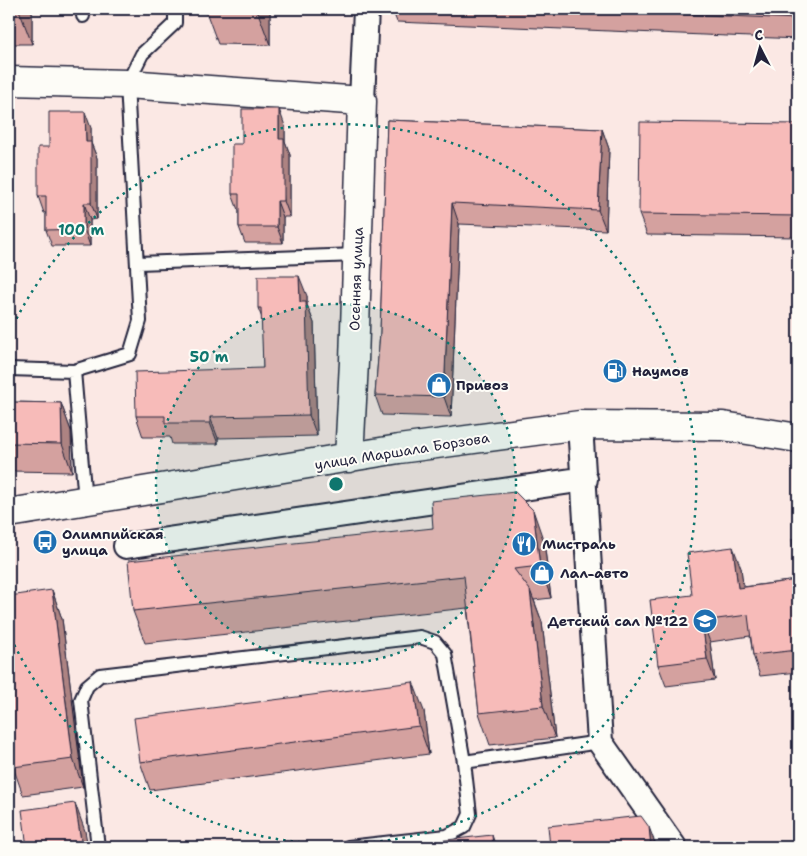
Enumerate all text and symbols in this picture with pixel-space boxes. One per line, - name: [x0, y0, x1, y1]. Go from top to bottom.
- north arrow: [734, 22, 784, 72]
- text: С: [753, 26, 764, 44]
- text: 100 m: [58, 220, 104, 240]
- street label: Осенняя улица: [345, 227, 367, 331]
- text: 50 m: [190, 347, 229, 367]
- fuel station icon: Наумов: [602, 358, 628, 384]
- place label: Наумов: [632, 362, 689, 380]
- shop icon: Привоз: [426, 372, 452, 398]
- place label: Привоз: [456, 376, 509, 394]
- street label: улица Маршала Борзова: [313, 428, 491, 474]
- centre of rings: [327, 475, 345, 493]
- place label: Олимпийская улица: [62, 525, 164, 559]
- bus stop icon: Олимпийская улица: [32, 529, 58, 555]
- restaurant icon: Мистраль: [511, 531, 537, 557]
- place label: Мистраль: [542, 535, 616, 553]
- shop icon: Лал-авто: [529, 560, 555, 586]
- place label: Лал-авто: [560, 564, 629, 582]
- school or university icon: Детский сал №122: [692, 608, 718, 634]
- place label: Детский сал №122: [547, 612, 688, 630]

